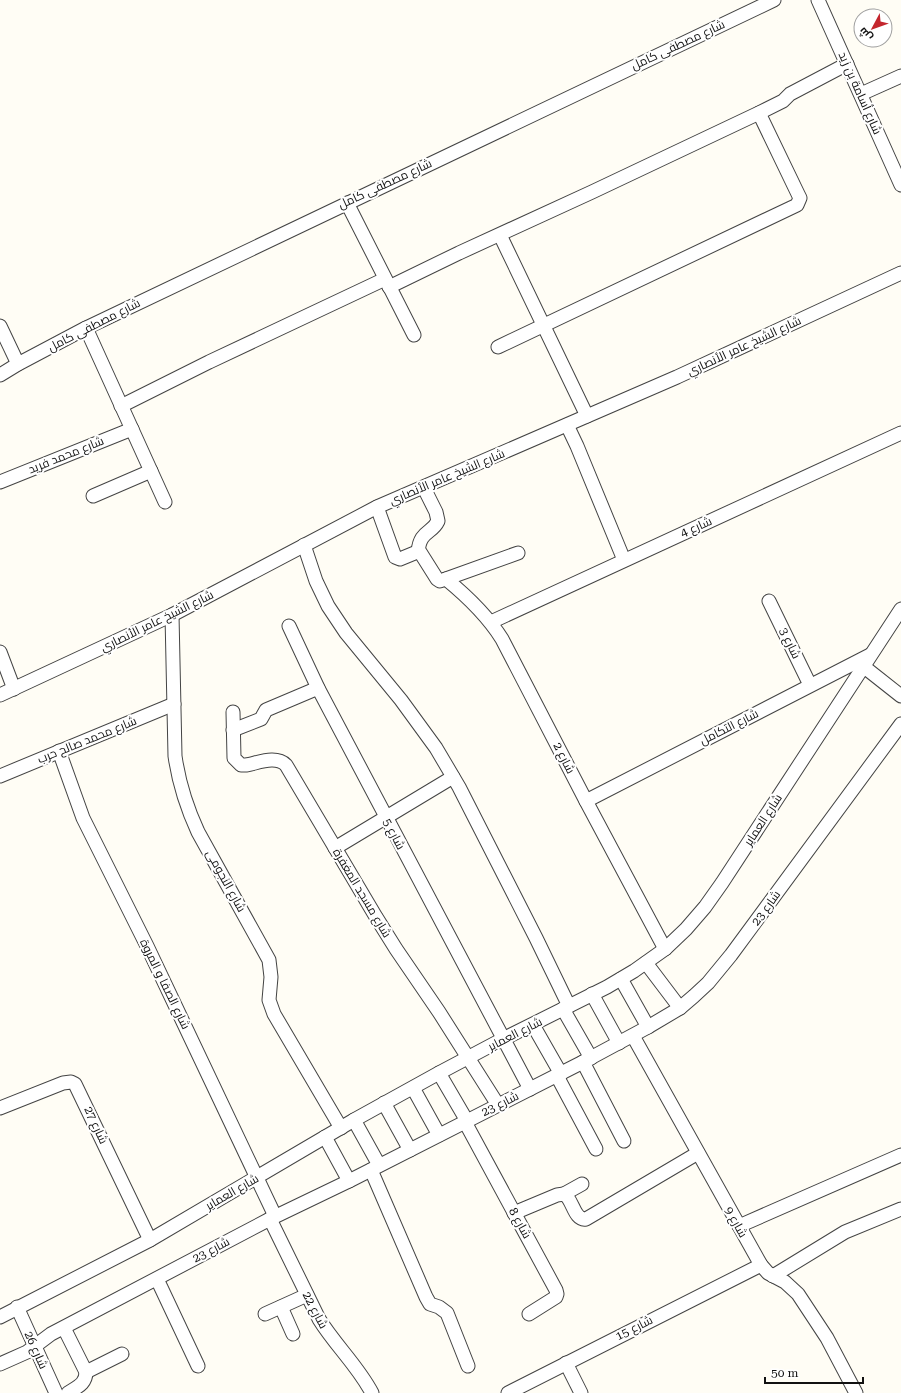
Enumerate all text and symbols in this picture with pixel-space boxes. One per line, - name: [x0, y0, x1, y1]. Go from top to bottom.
- north arrow: [853, 8, 893, 48]
- street label: شارع مصطفى كامل: [629, 17, 728, 74]
- text: ش: [856, 25, 875, 44]
- street label: شارع أسامة بن زيد: [835, 49, 885, 137]
- street label: شارع مصطفى كامل: [336, 156, 435, 213]
- street label: شارع مصطفى كامل: [46, 296, 143, 355]
- street label: شارع الشيخ عامر الأنصاري: [685, 313, 805, 381]
- street label: شارع محمد فريد: [26, 433, 106, 477]
- street label: شارع الشيخ عامر الأنصاري: [387, 446, 508, 510]
- street label: شارع 4: [678, 514, 714, 541]
- street label: شارع الشيخ عامر الأنصاري: [98, 587, 217, 657]
- street label: شارع 3: [776, 625, 804, 661]
- street label: شارع التكامل: [697, 706, 761, 749]
- street label: شارع محمد صالح حرب: [35, 714, 139, 767]
- street label: شارع 2: [549, 740, 578, 776]
- street label: شارع العماير: [741, 791, 786, 850]
- street label: شارع 5: [379, 816, 408, 852]
- street label: شارع مسجد المغفرة: [329, 846, 394, 941]
- street label: شارع النجومى: [202, 848, 249, 915]
- street label: شارع 23: [749, 888, 784, 929]
- street label: شارع الصفا و المروة: [136, 937, 193, 1032]
- street label: شارع العماير: [485, 1014, 545, 1055]
- street label: شارع 23: [479, 1089, 521, 1120]
- street label: شارع 27: [80, 1104, 111, 1146]
- street label: شارع العماير: [202, 1171, 262, 1214]
- street label: شارع 9: [721, 1204, 750, 1240]
- street label: شارع 8: [505, 1205, 534, 1241]
- street label: شارع 23: [190, 1234, 232, 1266]
- street label: شارع 22: [299, 1289, 331, 1331]
- street label: شارع 15: [613, 1313, 655, 1344]
- street label: شارع 26: [21, 1329, 51, 1371]
- scale bar: [765, 1359, 863, 1385]
- text: 50 m: [771, 1366, 798, 1380]

